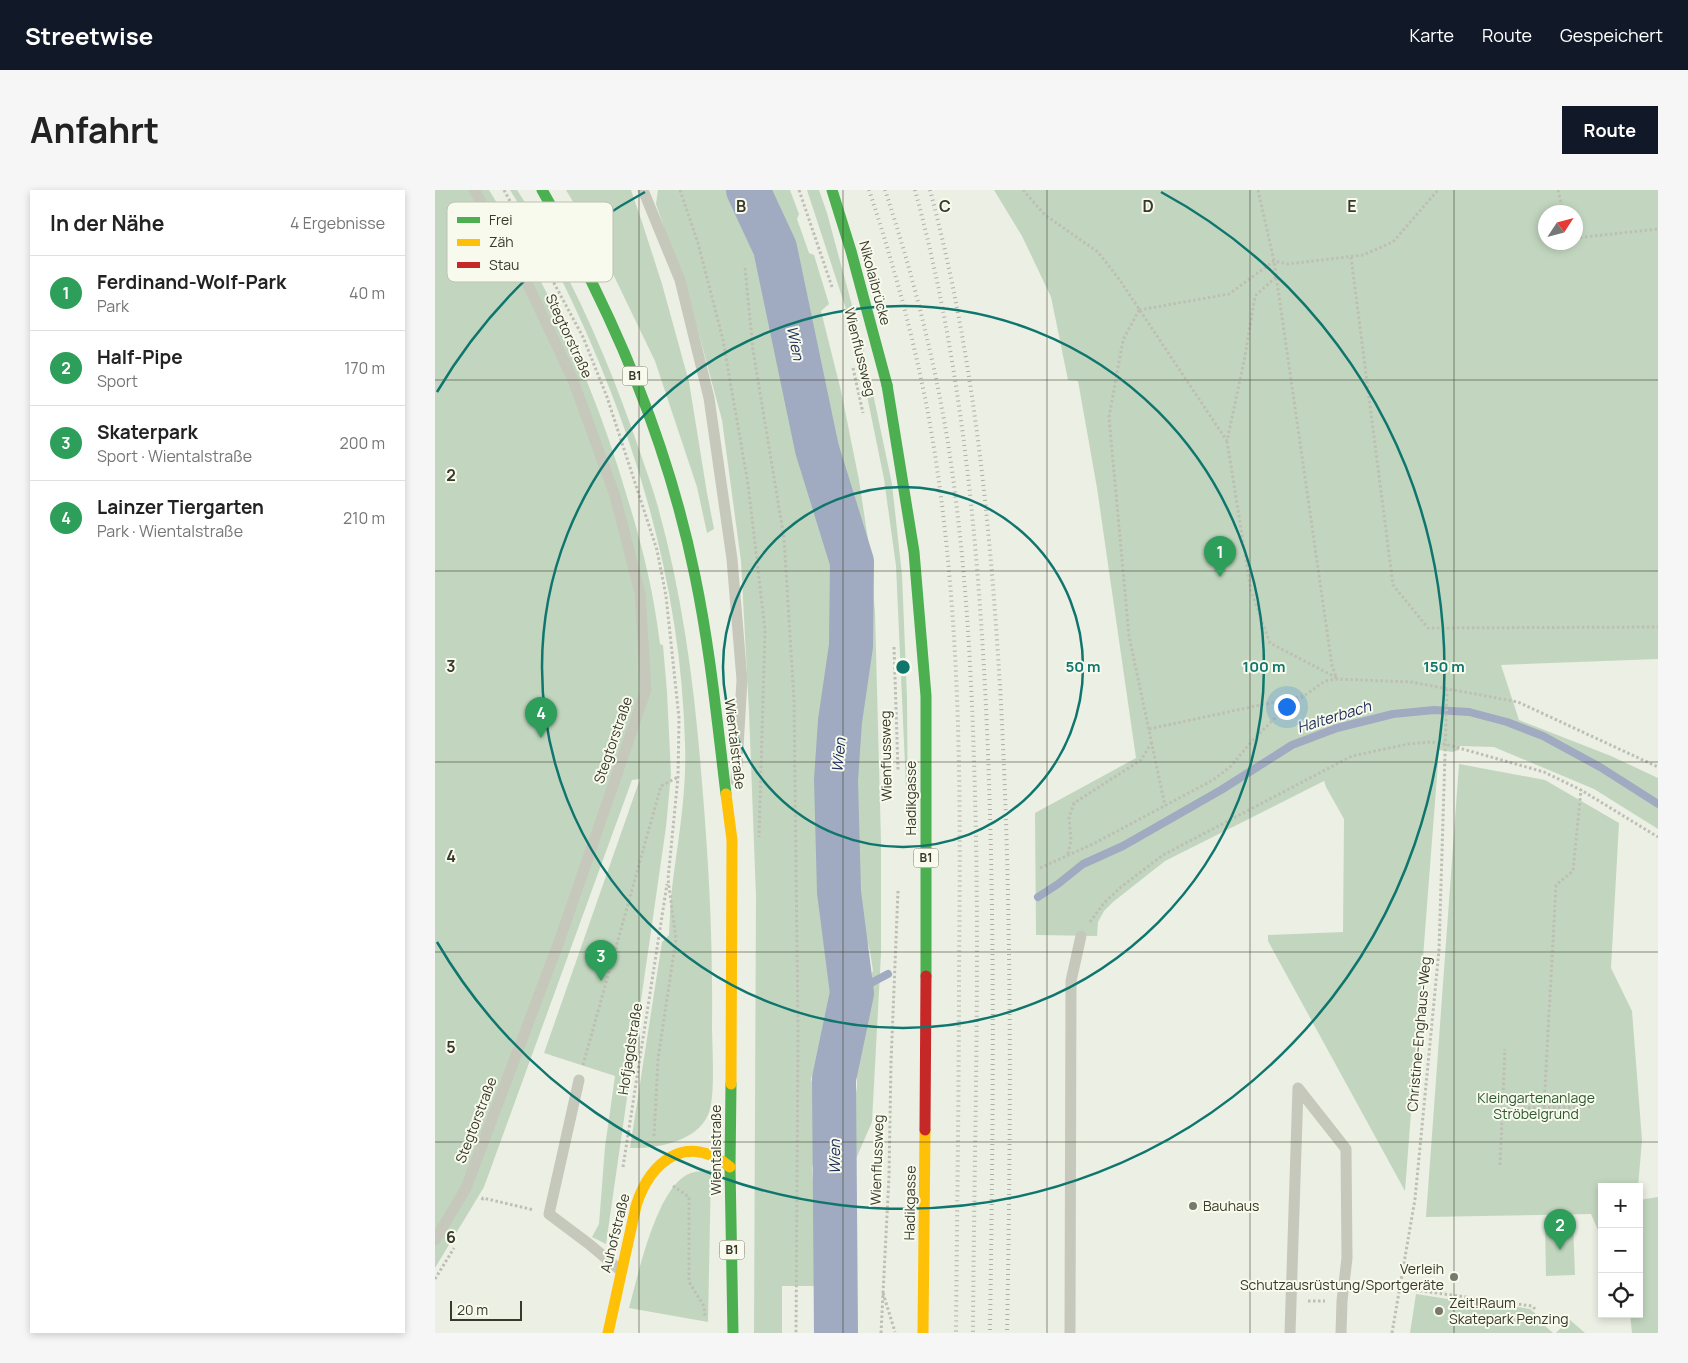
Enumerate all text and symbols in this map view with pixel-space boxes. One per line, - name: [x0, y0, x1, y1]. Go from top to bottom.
- text: Streetwise: [25, 19, 153, 52]
- text: Karte: [1409, 23, 1454, 47]
- text: Route: [1482, 23, 1532, 47]
- text: Gespeichert: [1560, 23, 1663, 47]
- text: Anfahrt: [30, 106, 159, 154]
- button: Route: [1562, 106, 1658, 154]
- text: B: [736, 195, 746, 217]
- text: C: [939, 195, 951, 217]
- text: D: [1142, 195, 1154, 217]
- text: E: [1347, 195, 1357, 217]
- legend: [447, 202, 613, 282]
- north arrow: [1538, 205, 1583, 250]
- text: In der Nähe: [50, 209, 164, 237]
- text: Frei: [489, 210, 512, 229]
- text: 4 Ergebnisse: [290, 212, 385, 234]
- text: Zäh: [489, 232, 514, 251]
- street label: Nikolaibrücke: [855, 239, 896, 327]
- text: Stau: [489, 255, 519, 274]
- text: Ferdinand-Wolf-Park: [97, 269, 286, 295]
- text: 1: [62, 282, 70, 304]
- text: 40 m: [349, 282, 385, 304]
- street label: Stegtorstraße: [542, 291, 597, 381]
- text: Park: [97, 295, 129, 317]
- street label: Wienflussweg: [840, 306, 881, 398]
- water label: Wien: [782, 324, 810, 363]
- text: Half-Pipe: [97, 344, 183, 370]
- text: 2: [61, 357, 71, 379]
- text: 170 m: [344, 357, 385, 379]
- road number: B1: [623, 367, 647, 386]
- text: Sport: [97, 370, 138, 392]
- text: Skaterpark: [97, 419, 198, 445]
- text: 3: [61, 432, 71, 454]
- text: 200 m: [340, 432, 385, 454]
- text: Sport · Wientalstraße: [97, 445, 252, 467]
- text: 2: [446, 464, 456, 486]
- text: Lainzer Tiergarten: [97, 494, 264, 520]
- text: 4: [61, 507, 71, 529]
- text: 210 m: [343, 507, 385, 529]
- text: Park · Wientalstraße: [97, 520, 243, 542]
- pin: 1: [1204, 536, 1236, 577]
- text: 3: [446, 655, 456, 677]
- text: 50 m: [1065, 656, 1101, 677]
- text: 100 m: [1243, 656, 1285, 677]
- text: 150 m: [1423, 656, 1465, 677]
- centre of rings: [894, 658, 912, 676]
- street label: Stegtorstraße: [589, 694, 636, 786]
- your location: [1274, 694, 1300, 720]
- water label: Halterbach: [1294, 695, 1374, 738]
- pin: 4: [525, 697, 557, 738]
- street label: Wientalstraße: [721, 698, 750, 790]
- street label: Wienflussweg: [875, 710, 896, 802]
- water label: Wien: [826, 736, 851, 773]
- street label: Hadikgasse: [901, 761, 920, 835]
- text: 4: [446, 845, 456, 867]
- road number: B1: [913, 848, 939, 868]
- pin: 3: [585, 940, 617, 981]
- street label: Christine-Enghaus-Weg: [1402, 956, 1435, 1112]
- street label: Hofjagdstraße: [613, 1002, 646, 1096]
- text: 5: [446, 1036, 456, 1058]
- street label: Stegtorstraße: [450, 1074, 501, 1166]
- park label: Kleingartenanlage Ströbelgrund: [1477, 1088, 1595, 1123]
- street label: Wientalstraße: [706, 1104, 725, 1196]
- street label: Wienflussweg: [865, 1114, 888, 1206]
- water label: Wien: [824, 1139, 845, 1174]
- street label: Hadikgasse: [899, 1165, 920, 1241]
- map controls: [1598, 1183, 1643, 1318]
- button: +: [1598, 1183, 1643, 1228]
- street label: Auhofstraße: [596, 1191, 634, 1274]
- place label: Bauhaus: [1203, 1196, 1259, 1215]
- marker: Bauhaus: [1187, 1200, 1199, 1212]
- pin: 2: [1544, 1209, 1576, 1250]
- text: 6: [446, 1226, 456, 1248]
- button: −: [1598, 1228, 1643, 1273]
- road number: B1: [719, 1240, 745, 1260]
- place label: Verleih Schutzausrüstung/Sportgeräte: [1240, 1259, 1444, 1294]
- marker: Verleih Schutzausrüstung/Sportgeräte: [1448, 1271, 1460, 1283]
- button: locate: [1598, 1273, 1643, 1318]
- place label: Zeit!Raum Skatepark Penzing: [1449, 1293, 1569, 1328]
- scale bar: [450, 1298, 523, 1321]
- text: 20 m: [457, 1300, 488, 1319]
- marker: Zeit!Raum Skatepark Penzing: [1433, 1305, 1445, 1317]

